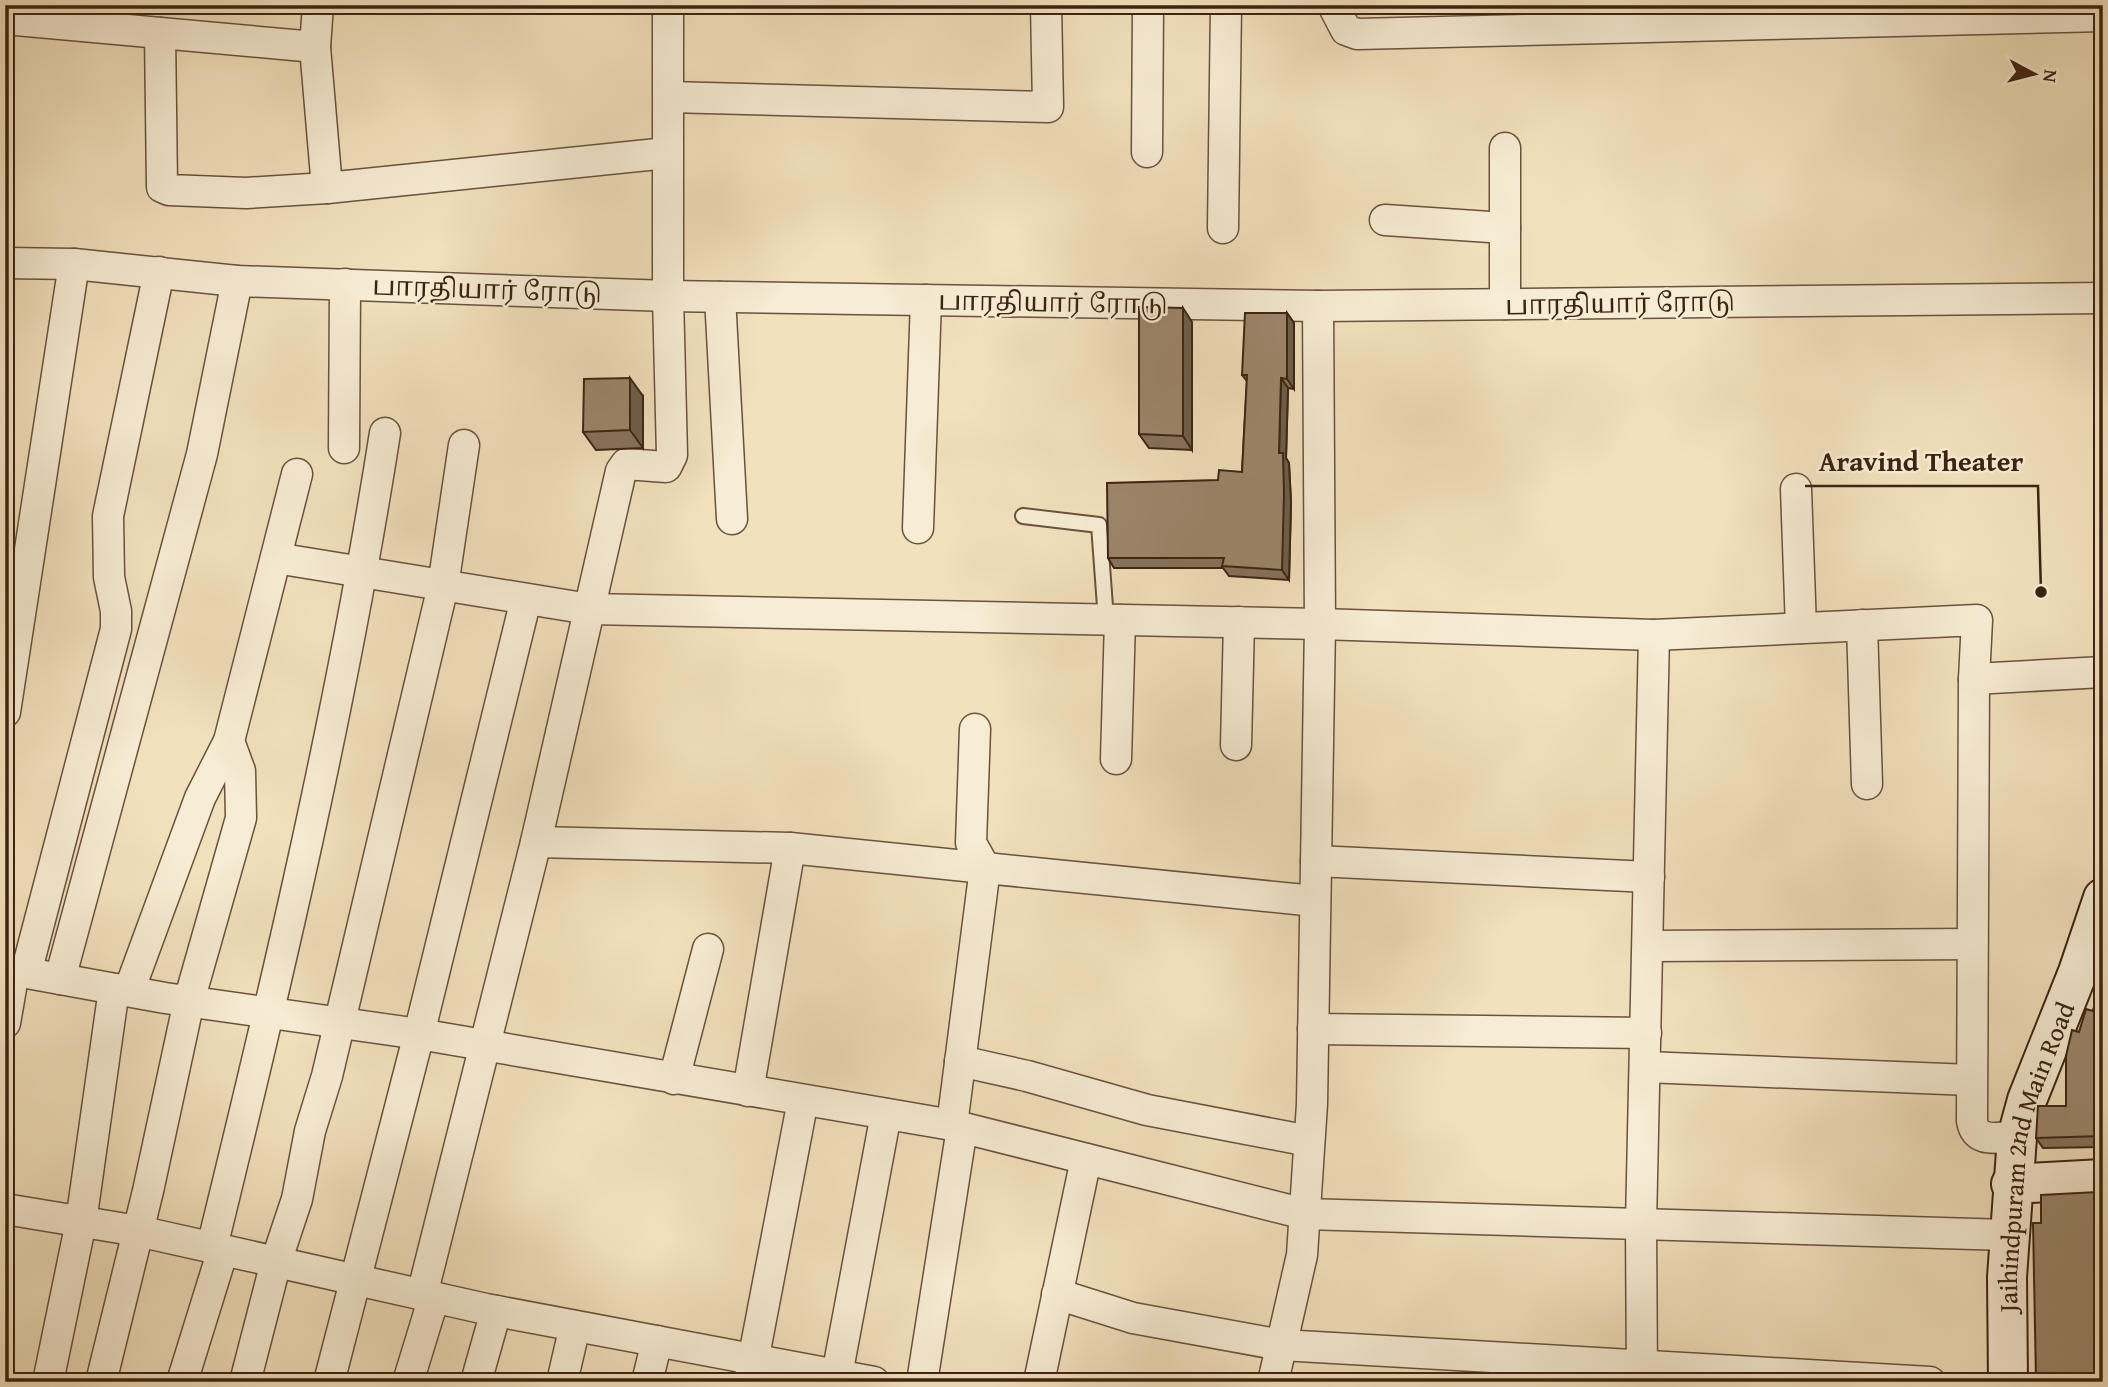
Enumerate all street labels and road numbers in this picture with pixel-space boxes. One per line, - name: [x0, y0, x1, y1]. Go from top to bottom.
- street label: பாரதியார் ரோடு: [372, 266, 602, 312]
- street label: பாரதியார் ரோடு: [938, 280, 1168, 324]
- street label: பாரதியார் ரோடு: [1505, 281, 1735, 325]
- street label: Jaihindpuram 2nd Main Road: [1987, 996, 2084, 1315]

